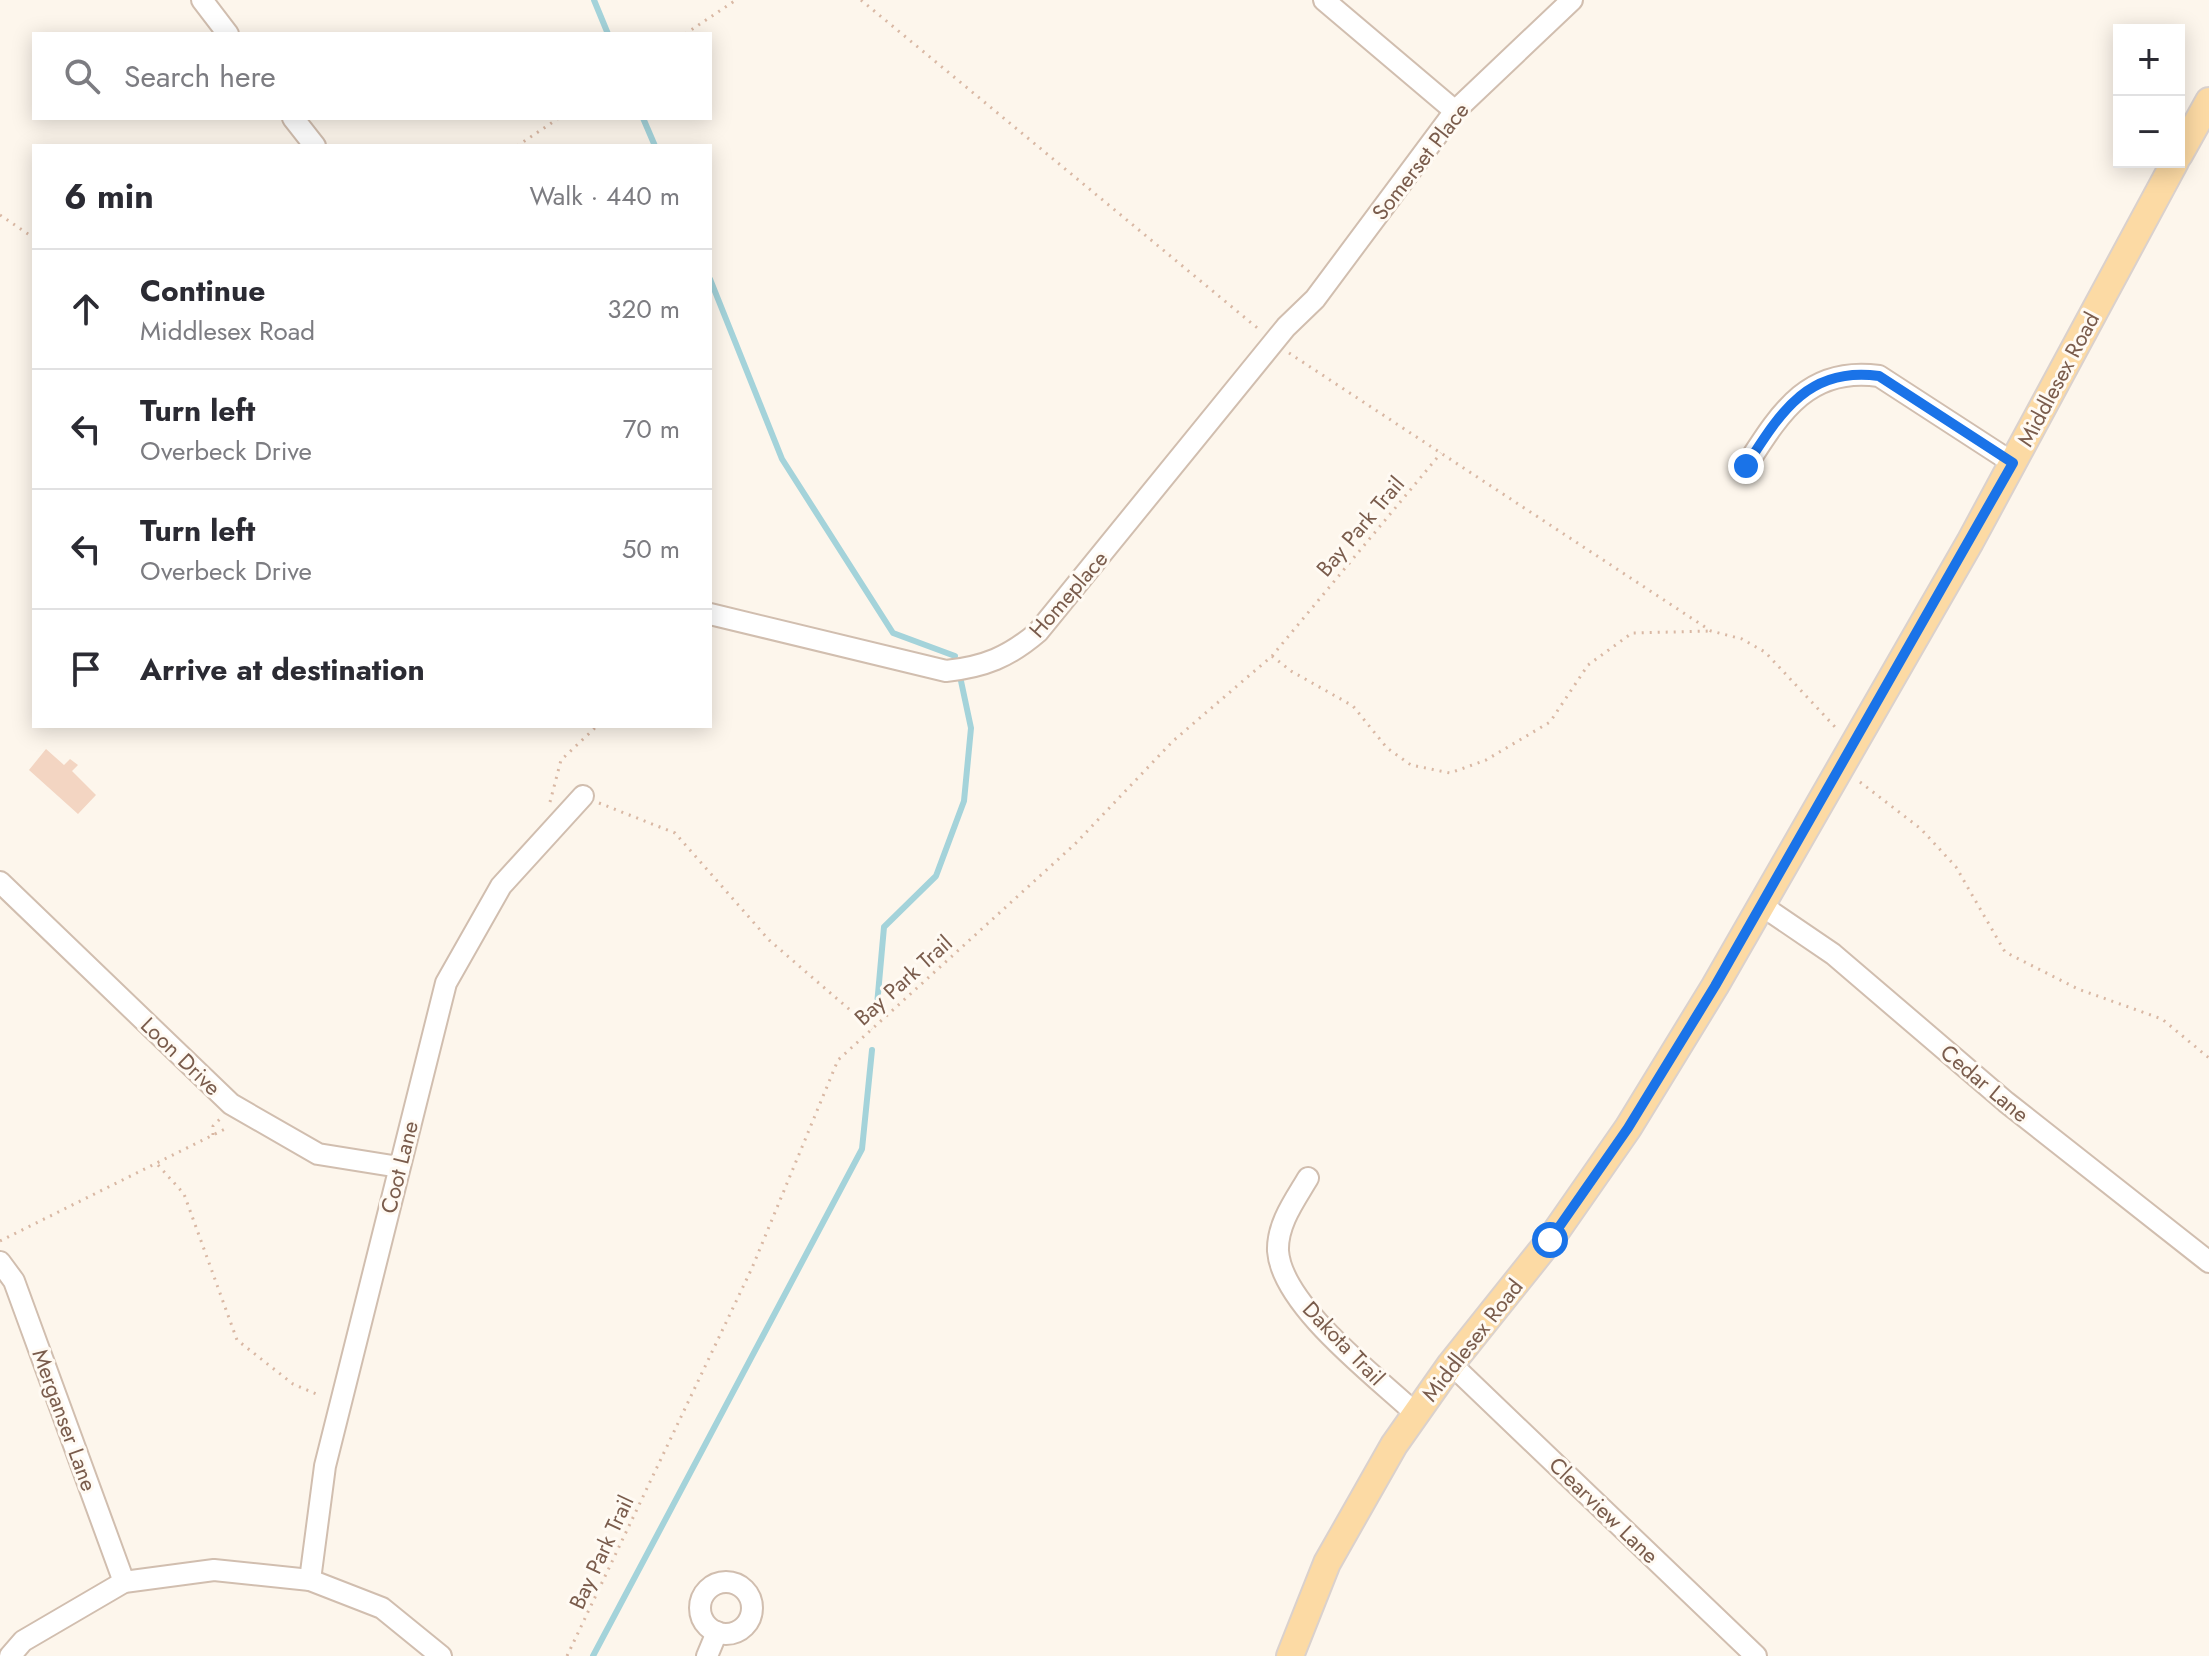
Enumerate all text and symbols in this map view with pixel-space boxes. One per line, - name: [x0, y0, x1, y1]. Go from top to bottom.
- map controls: [2113, 24, 2185, 168]
- button: +: [2113, 24, 2185, 96]
- search box: [32, 32, 712, 120]
- icon: search: [60, 54, 104, 98]
- text: Search here: [124, 55, 276, 98]
- street label: Somerset Place: [1364, 95, 1476, 227]
- button: −: [2113, 96, 2185, 168]
- text: 6 min: [64, 172, 154, 221]
- text: Walk · 440 m: [530, 177, 680, 215]
- text: Continue: [140, 269, 266, 312]
- icon: ahead: [64, 287, 108, 331]
- text: 320 m: [607, 290, 680, 328]
- street label: Middlesex Road: [2009, 306, 2107, 452]
- text: Middlesex Road: [140, 312, 315, 350]
- text: Turn left: [140, 389, 255, 432]
- icon: left: [64, 407, 108, 451]
- text: 70 m: [623, 410, 680, 448]
- text: Overbeck Drive: [140, 432, 312, 470]
- route end: [1728, 448, 1764, 484]
- street label: Bay Park Trail: [1308, 469, 1412, 583]
- text: Turn left: [140, 509, 255, 552]
- icon: left: [64, 527, 108, 571]
- text: 50 m: [622, 530, 680, 568]
- street label: Homeplace: [1021, 543, 1115, 645]
- text: Overbeck Drive: [140, 552, 312, 590]
- icon: arrive: [64, 647, 108, 691]
- text: Arrive at destination: [140, 648, 425, 691]
- street label: Bay Park Trail: [847, 927, 959, 1033]
- street label: Loon Drive: [134, 1009, 228, 1103]
- street label: Cedar Lane: [1934, 1036, 2036, 1130]
- street label: Coot Lane: [372, 1117, 426, 1217]
- route start: [1532, 1222, 1568, 1258]
- street label: Middlesex Road: [1414, 1272, 1530, 1408]
- street label: Dakota Trail: [1295, 1293, 1393, 1393]
- street label: Merganser Lane: [25, 1345, 105, 1495]
- street label: Clearview Lane: [1542, 1449, 1666, 1571]
- street label: Bay Park Trail: [561, 1490, 641, 1614]

